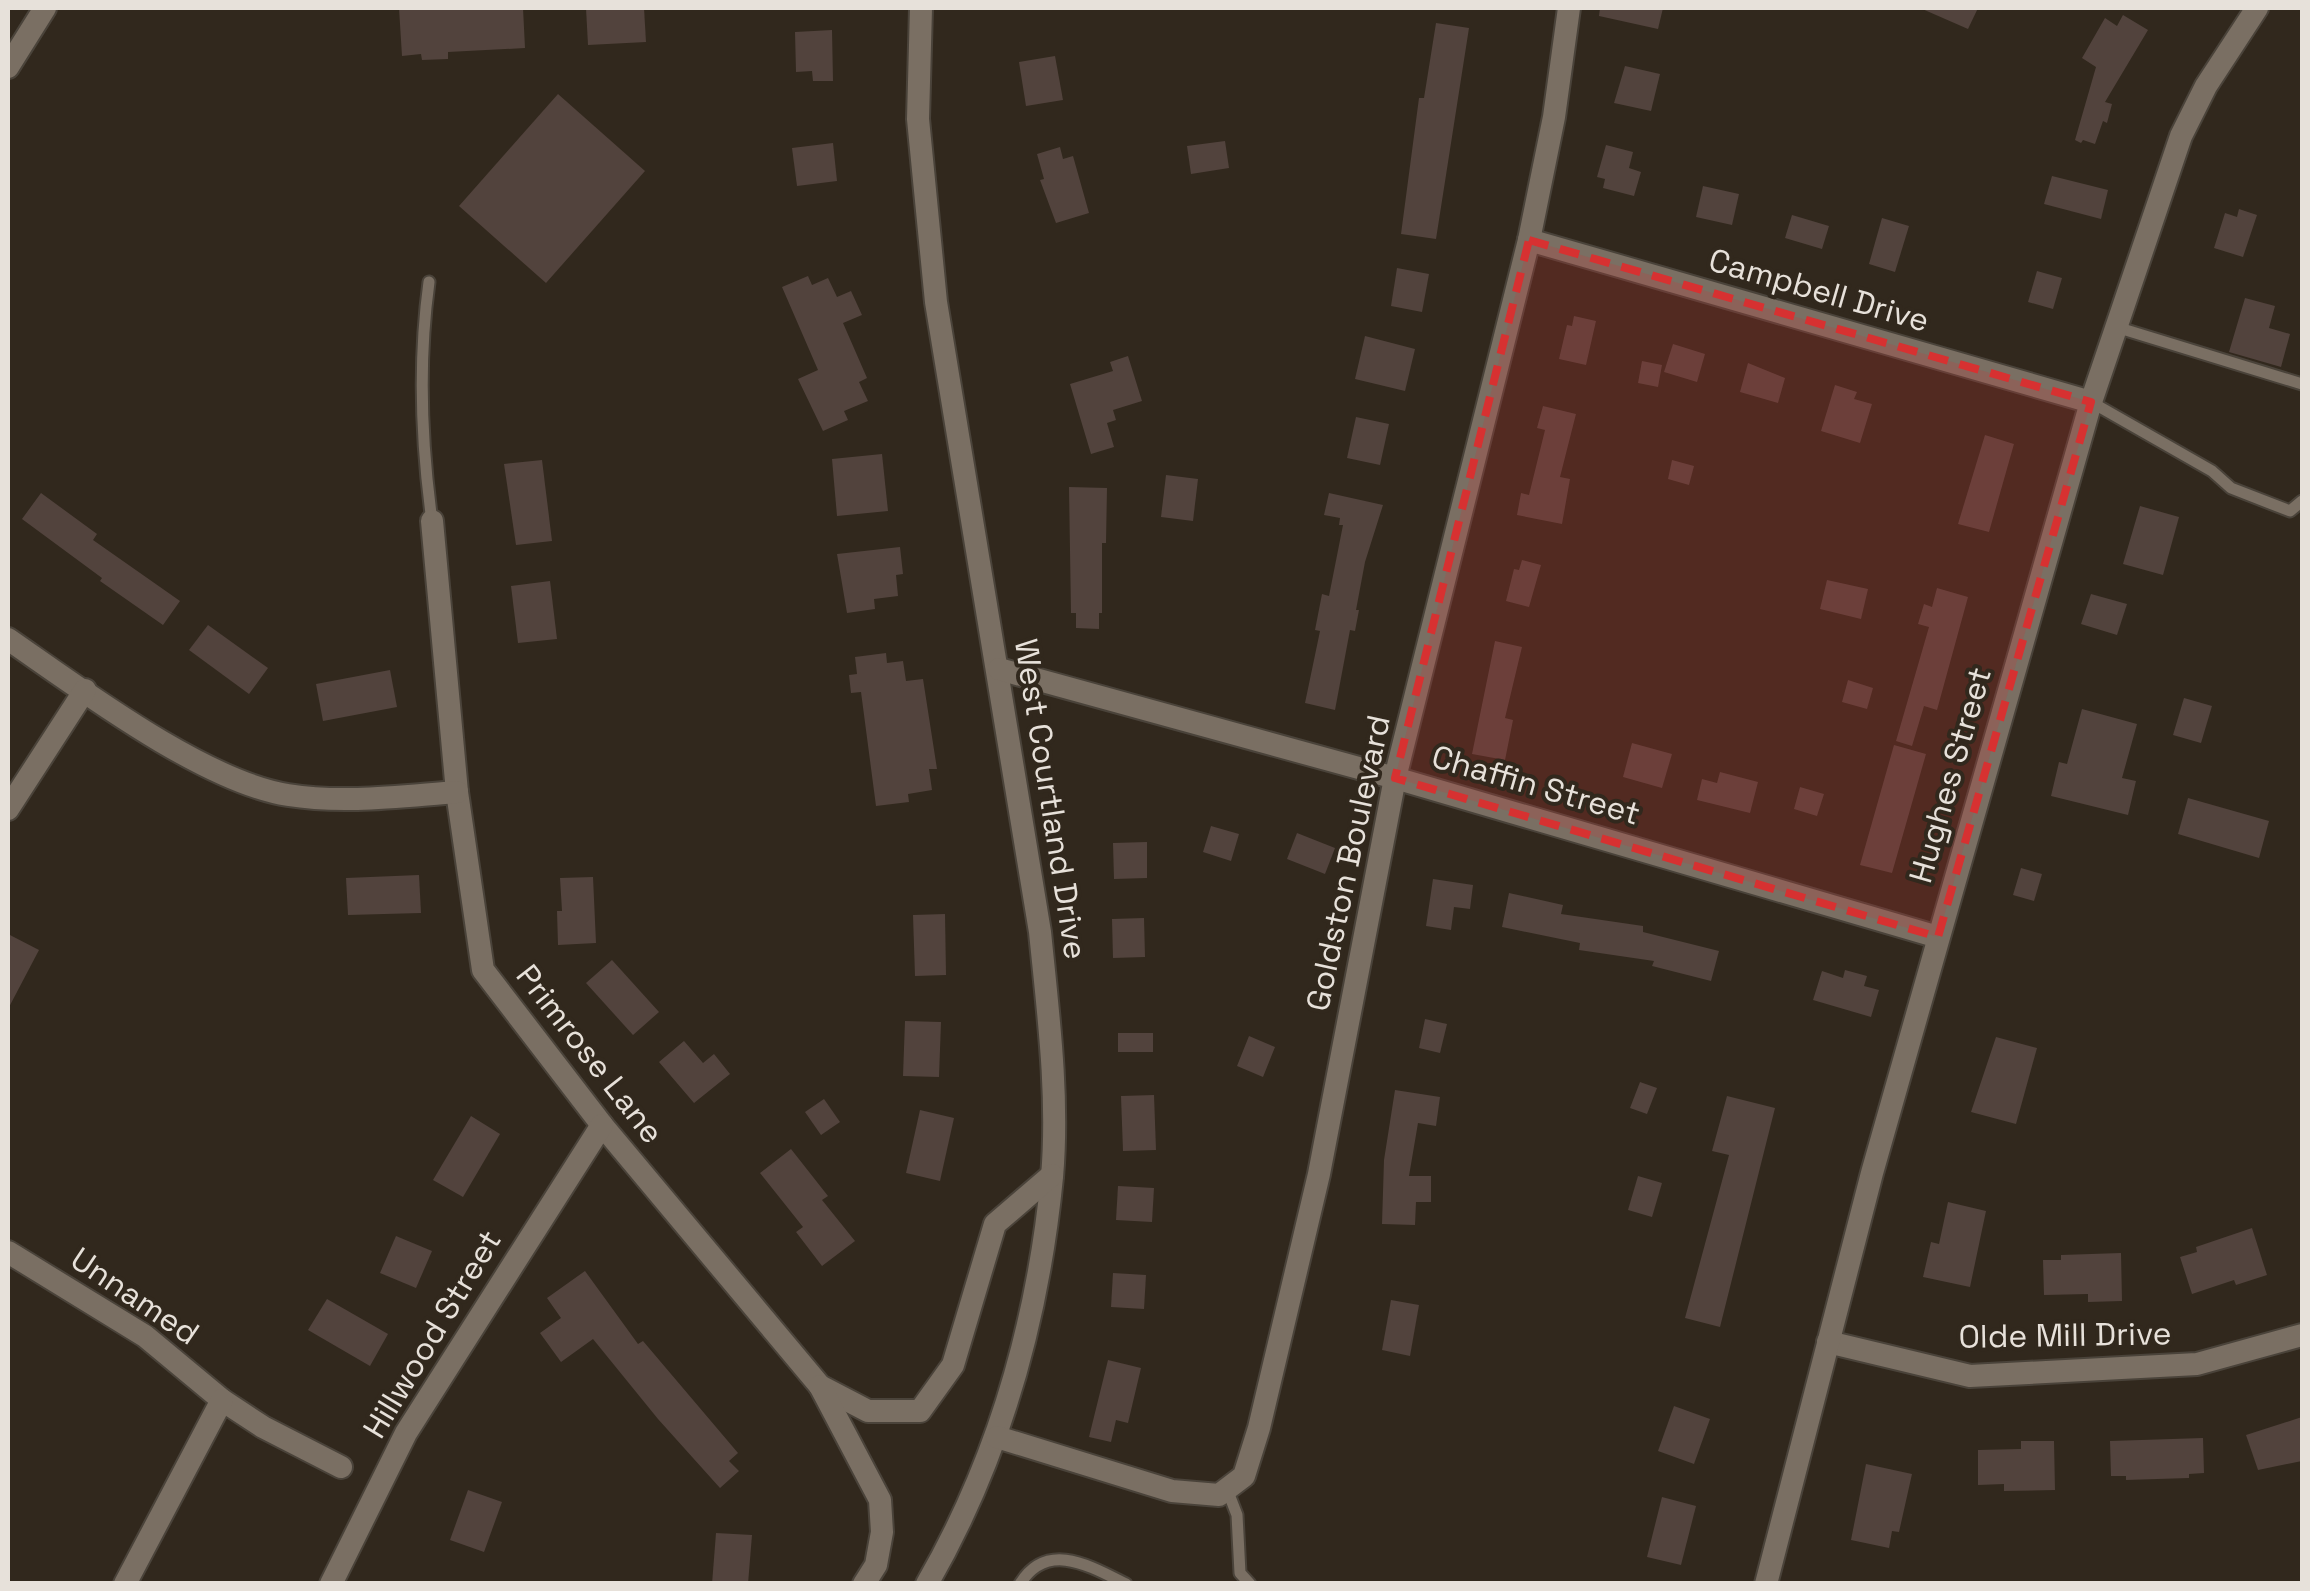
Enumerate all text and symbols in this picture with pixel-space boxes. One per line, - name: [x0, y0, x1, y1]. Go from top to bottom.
- street label: Campbell Drive: [1704, 239, 1934, 341]
- street label: West Courtland Drive: [1006, 636, 1096, 962]
- street label: Hughes Street: [1900, 663, 2000, 887]
- street label: Goldston Boulevard: [1297, 711, 1399, 1015]
- street label: Chaffin Street: [1427, 736, 1645, 834]
- street label: Primrose Lane: [508, 956, 672, 1152]
- street label: Hillwood Street: [354, 1223, 510, 1445]
- street label: Unnamed: [63, 1239, 207, 1353]
- street label: Olde Mill Drive: [1958, 1313, 2172, 1357]

